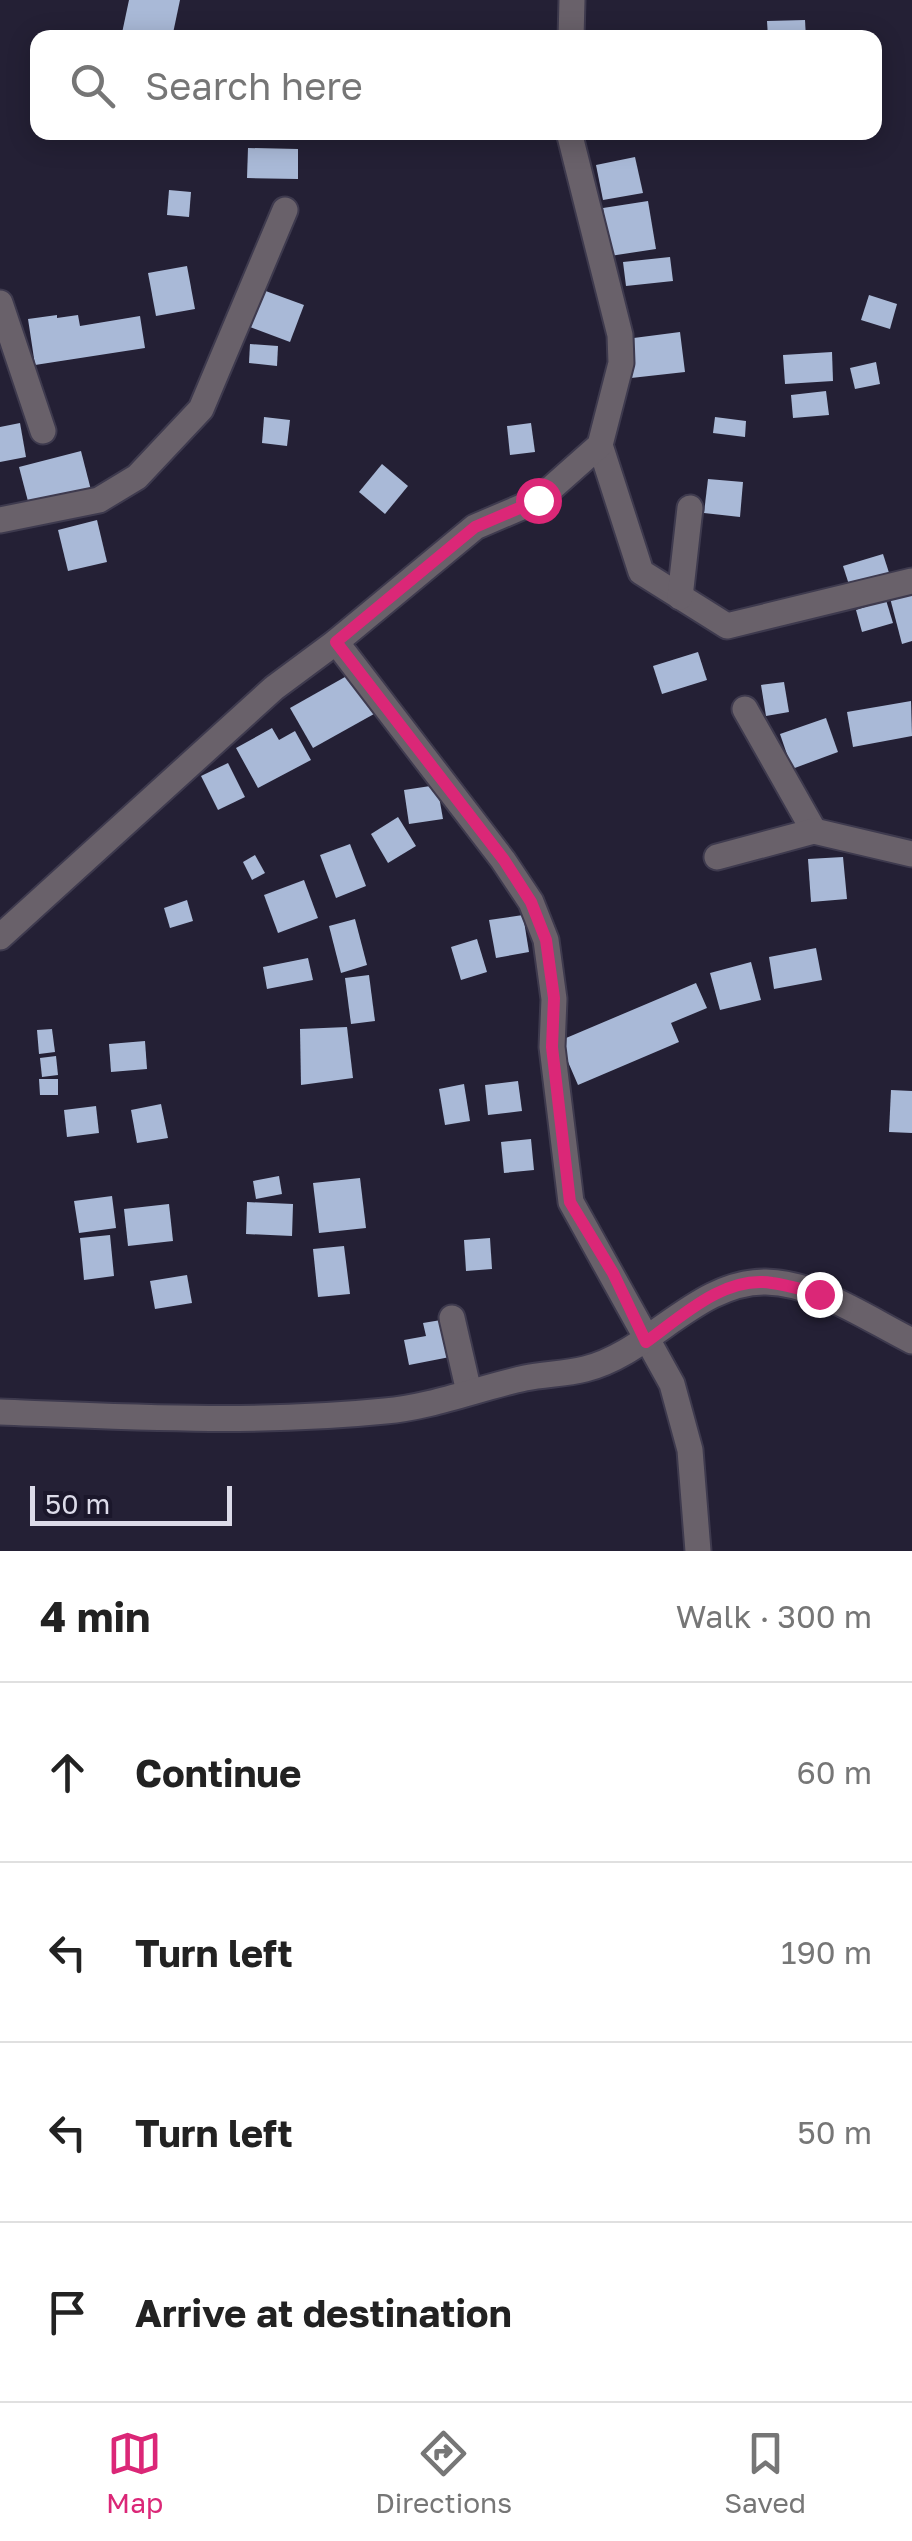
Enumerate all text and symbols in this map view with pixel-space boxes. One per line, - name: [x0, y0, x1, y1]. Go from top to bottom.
- search box: [30, 30, 882, 140]
- icon: search: [65, 58, 120, 113]
- text: Search here: [145, 63, 363, 108]
- route start: [516, 478, 562, 524]
- route end: [797, 1272, 843, 1318]
- scale bar: [30, 1481, 232, 1526]
- text: 50 m: [45, 1487, 110, 1520]
- text: 4 min: [40, 1591, 150, 1641]
- text: Walk · 300 m: [676, 1597, 872, 1635]
- icon: ahead: [40, 1745, 95, 1800]
- text: Continue: [135, 1750, 301, 1795]
- text: 60 m: [796, 1753, 872, 1791]
- icon: left: [40, 1925, 95, 1980]
- text: Turn left: [135, 1930, 293, 1975]
- text: 190 m: [781, 1933, 872, 1971]
- icon: left: [40, 2105, 95, 2160]
- text: Turn left: [135, 2110, 293, 2155]
- text: 50 m: [797, 2113, 872, 2151]
- icon: arrive: [40, 2285, 95, 2340]
- text: Arrive at destination: [135, 2290, 512, 2335]
- tab: Map: [106, 2426, 163, 2519]
- tab: Directions: [375, 2426, 512, 2519]
- tab: Saved: [724, 2426, 806, 2519]

